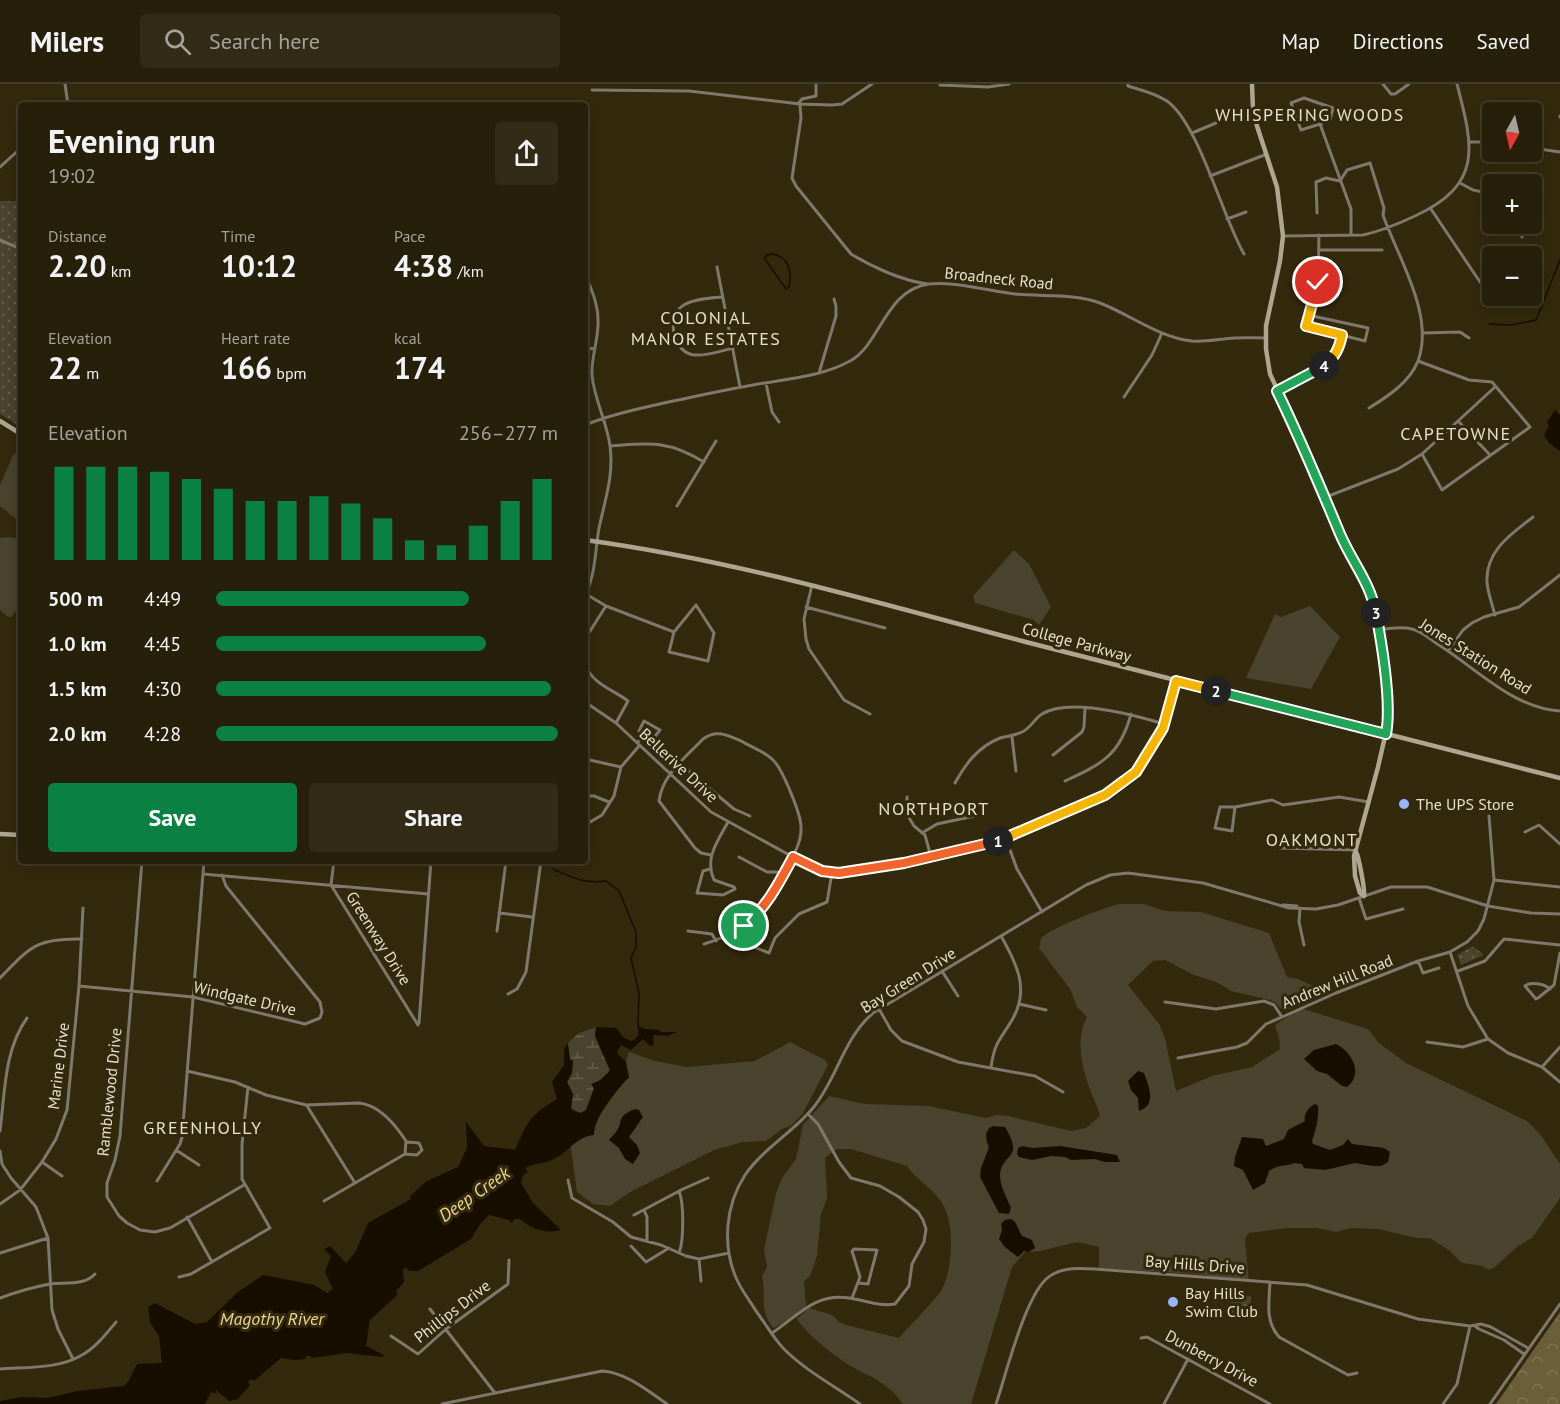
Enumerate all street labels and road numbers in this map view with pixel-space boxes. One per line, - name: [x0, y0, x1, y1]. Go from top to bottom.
- street label: Broadneck Road: [944, 262, 1054, 294]
- street label: Jones Station Road: [1416, 613, 1536, 698]
- street label: College Parkway: [1020, 618, 1134, 666]
- street label: Bellerive Drive: [635, 723, 723, 807]
- street label: Greenway Drive: [342, 887, 416, 989]
- street label: Bay Green Drive: [857, 943, 959, 1017]
- street label: Andrew Hill Road: [1278, 950, 1396, 1012]
- street label: Windgate Drive: [192, 976, 298, 1020]
- street label: Marine Drive: [43, 1021, 73, 1111]
- street label: Ramblewood Drive: [92, 1027, 126, 1157]
- street label: Bay Hills Drive: [1145, 1251, 1245, 1277]
- street label: Phillips Drive: [410, 1275, 494, 1347]
- street label: Dunberry Drive: [1162, 1325, 1262, 1391]

